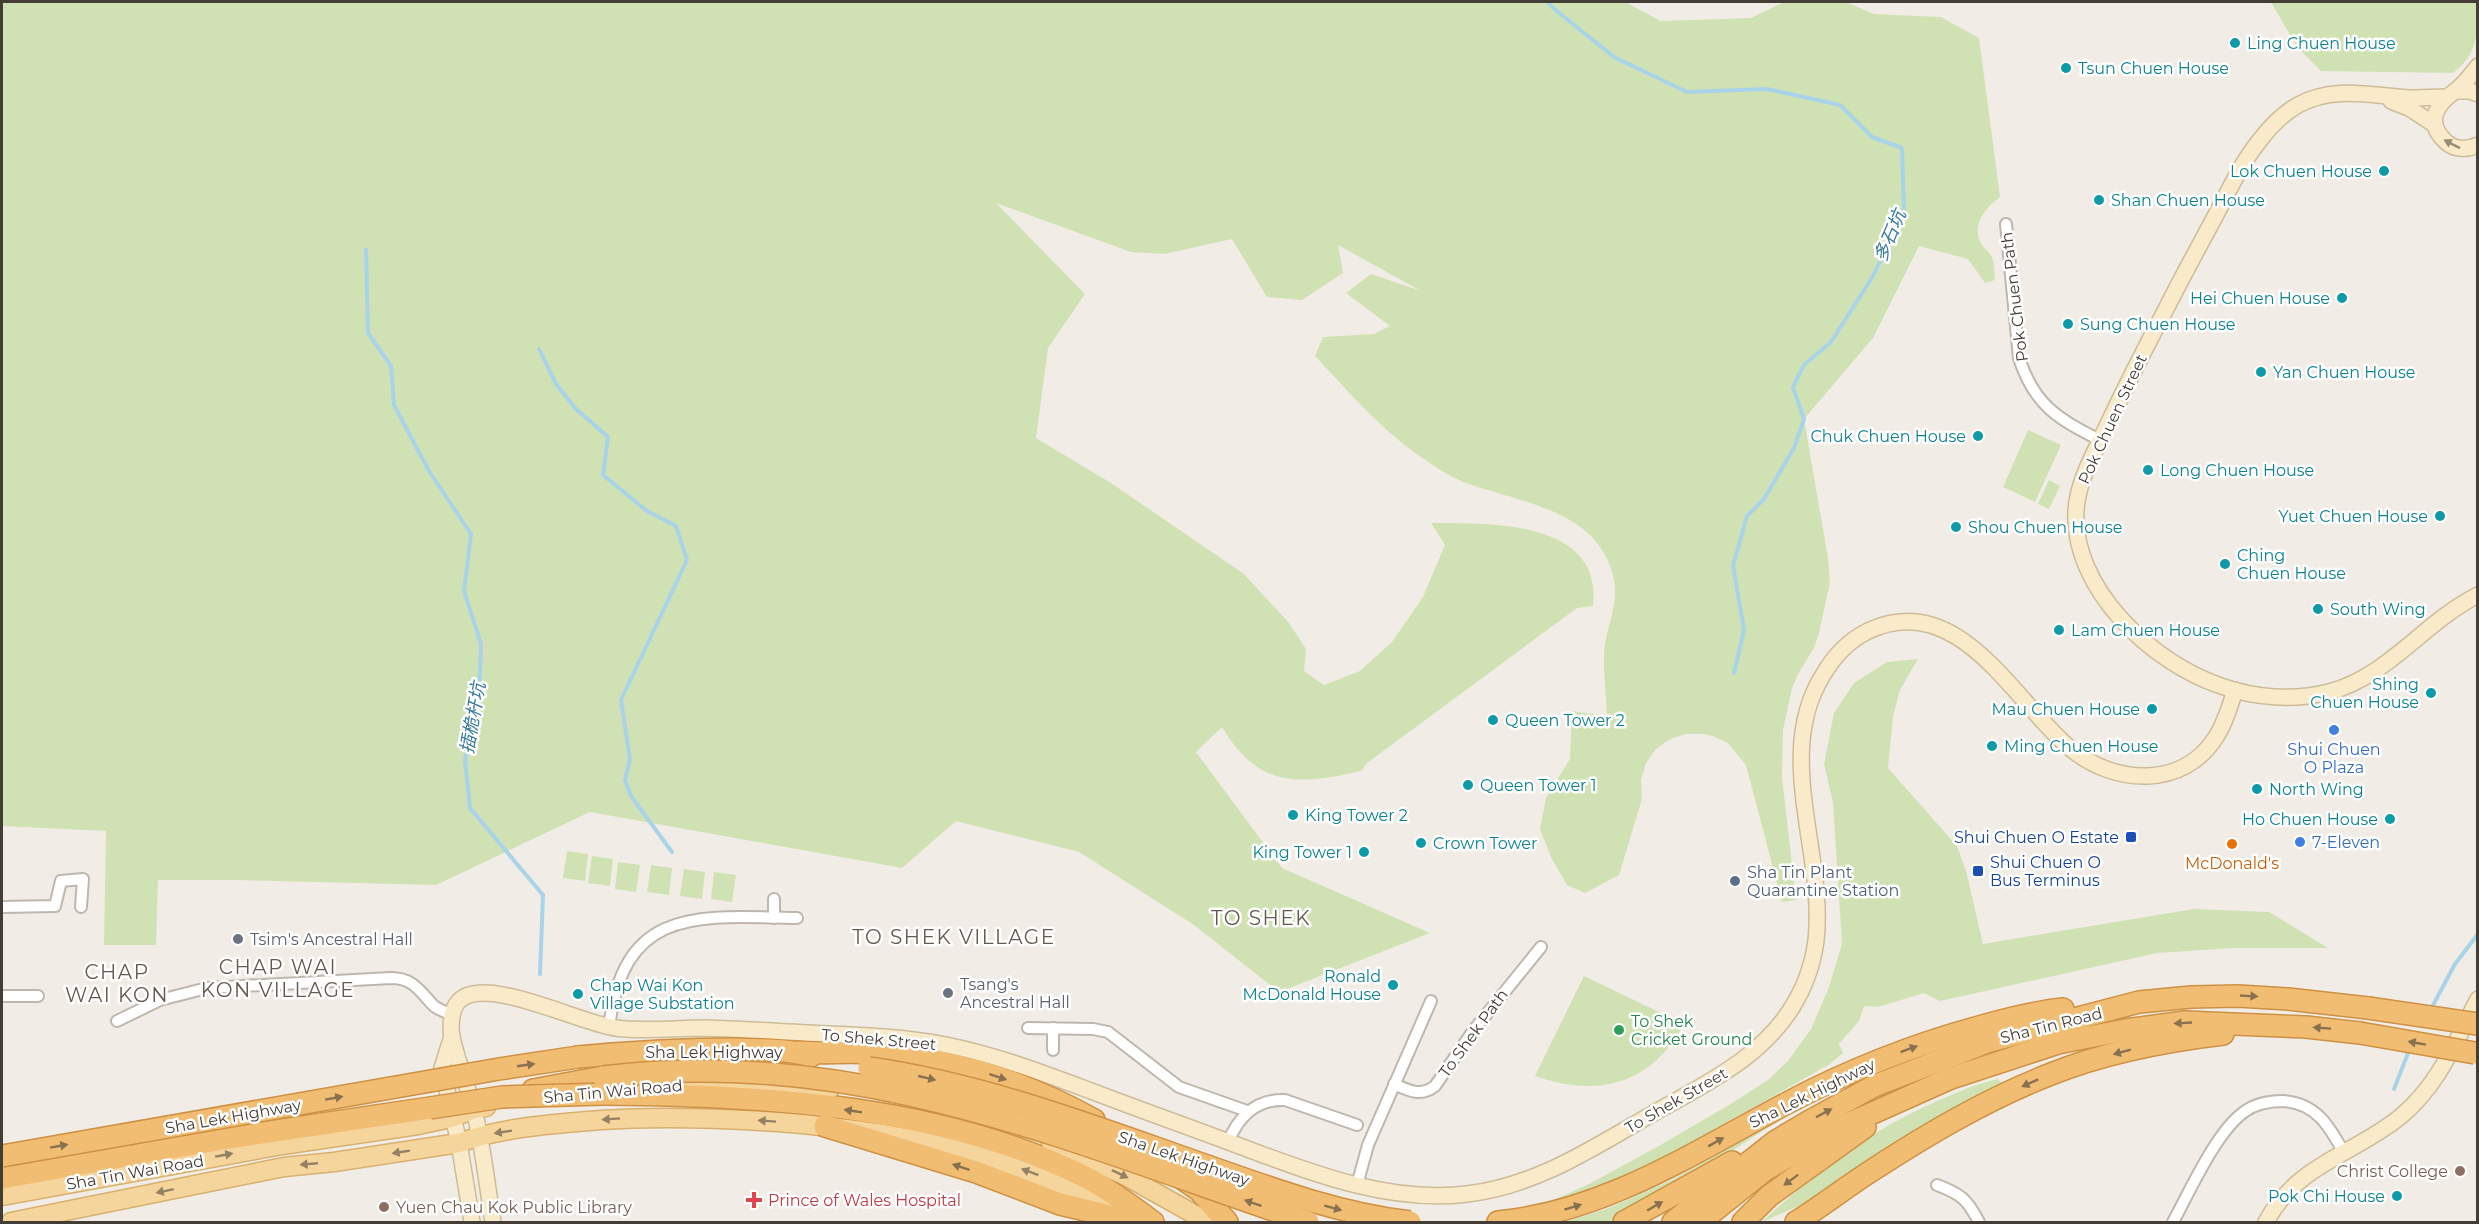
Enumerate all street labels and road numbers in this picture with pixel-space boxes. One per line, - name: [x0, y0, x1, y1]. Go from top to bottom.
- street label: Pok Chuen Path: [1997, 231, 2032, 363]
- street label: Pok Chuen Street: [2074, 351, 2151, 487]
- street label: To Shek Path: [1435, 985, 1512, 1081]
- street label: Sha Tin Road: [1998, 1004, 2104, 1047]
- street label: To Shek Street: [821, 1025, 938, 1054]
- street label: Sha Lek Highway: [645, 1043, 783, 1062]
- street label: Sha Lek Highway: [1746, 1055, 1878, 1132]
- street label: To Shek Street: [1622, 1063, 1731, 1137]
- street label: Sha Tin Wai Road: [543, 1076, 683, 1107]
- street label: Sha Lek Highway: [164, 1095, 303, 1138]
- street label: Sha Lek Highway: [1116, 1127, 1252, 1190]
- street label: Sha Tin Wai Road: [65, 1151, 205, 1194]

